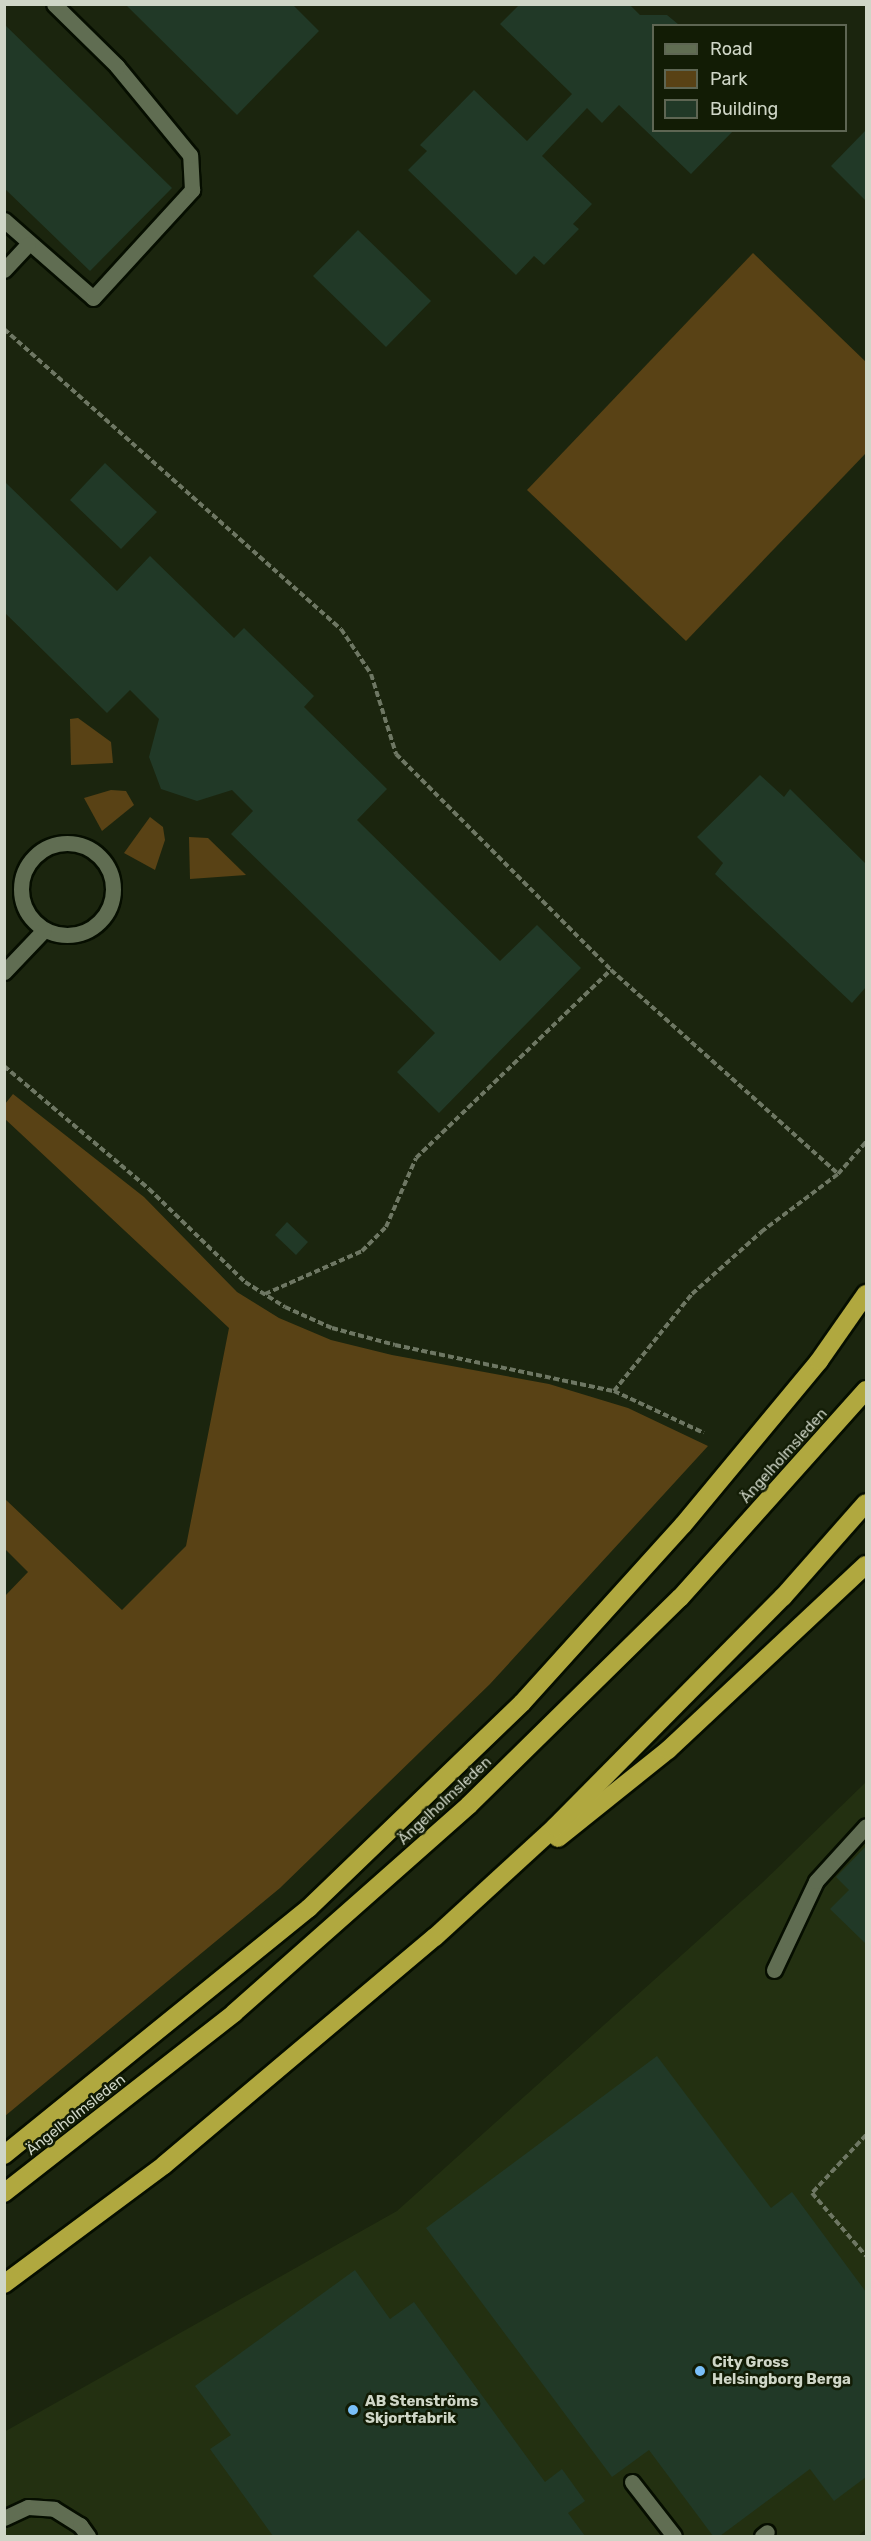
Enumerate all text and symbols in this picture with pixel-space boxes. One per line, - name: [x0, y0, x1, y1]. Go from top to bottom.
- legend: [652, 24, 847, 132]
- text: Road: [710, 38, 753, 60]
- text: Park: [710, 68, 747, 90]
- text: Building: [710, 98, 778, 120]
- street label: Ängelholmsleden: [737, 1405, 831, 1507]
- street label: Ängelholmsleden: [395, 1753, 495, 1849]
- street label: Ängelholmsleden: [23, 2071, 129, 2159]
- place label: City Gross Helsingborg Berga: [712, 2353, 851, 2388]
- marker: City Gross Helsingborg Berga: [693, 2364, 707, 2378]
- place label: AB Stenströms Skjortfabrik: [365, 2392, 478, 2427]
- marker: AB Stenströms Skjortfabrik: [346, 2403, 360, 2417]

